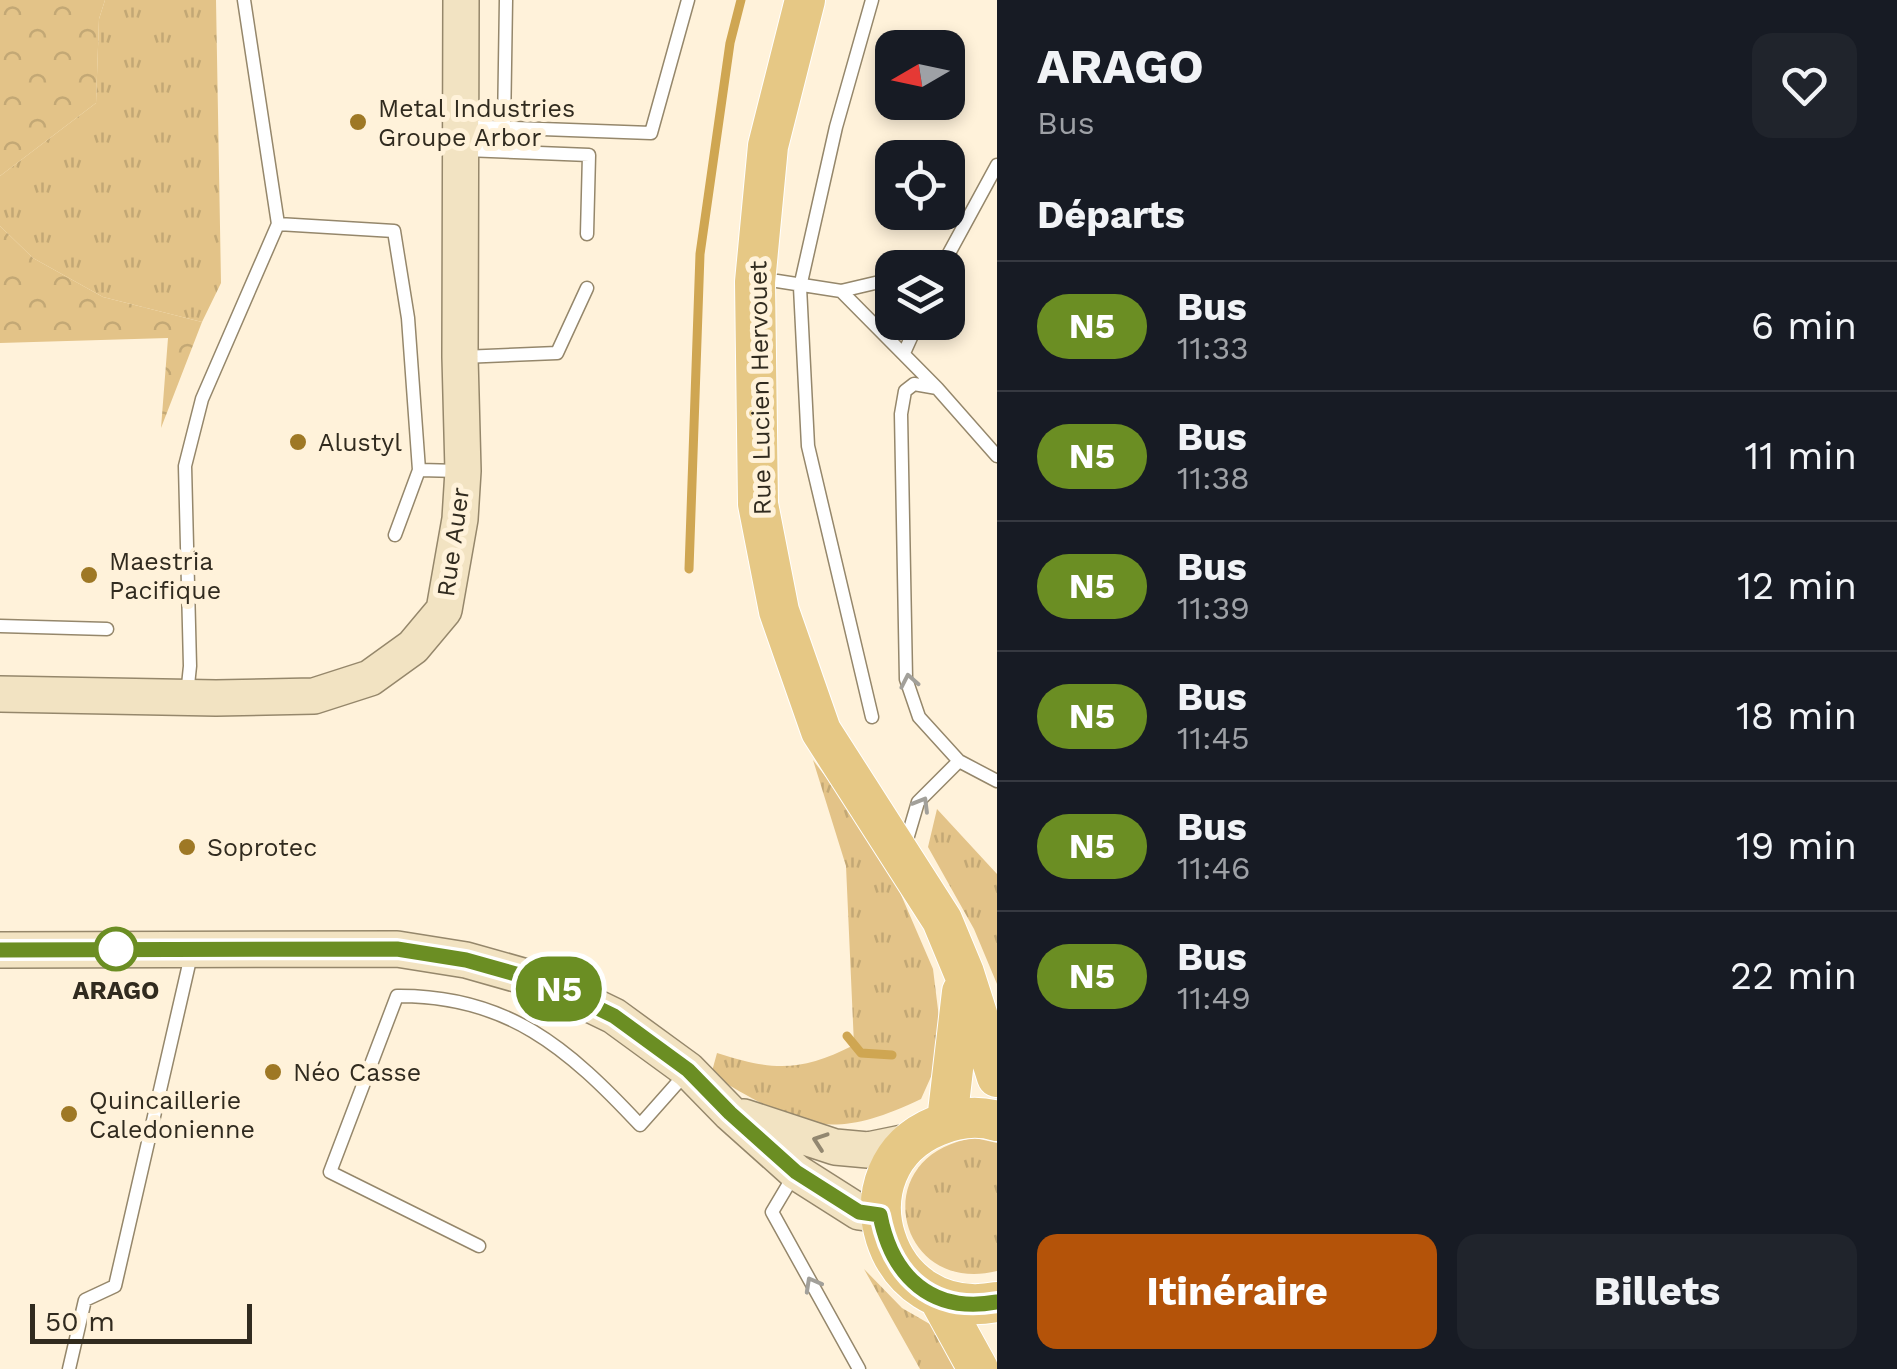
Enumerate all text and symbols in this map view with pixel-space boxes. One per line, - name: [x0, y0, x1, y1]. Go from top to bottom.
- north arrow: [875, 30, 965, 120]
- map controls: [875, 30, 965, 340]
- button: heart: [1752, 33, 1857, 138]
- text: ARAGO: [1037, 38, 1204, 95]
- place label: Metal Industries Groupe Arbor: [378, 94, 575, 152]
- text: Bus: [1037, 104, 1095, 142]
- marker: Metal Industries Groupe Arbor: [347, 111, 369, 133]
- button: locate: [875, 140, 965, 230]
- text: Départs: [1037, 193, 1185, 237]
- button: layers: [875, 250, 965, 340]
- street label: Rue Lucien Hervouet: [743, 260, 777, 516]
- text: Bus: [1177, 285, 1247, 329]
- text: 6 min: [1751, 304, 1857, 348]
- text: N5: [1069, 305, 1115, 347]
- text: 11:33: [1177, 329, 1249, 367]
- text: Bus: [1177, 415, 1247, 459]
- place label: Alustyl: [318, 428, 402, 457]
- marker: Alustyl: [287, 431, 309, 453]
- text: 11 min: [1745, 434, 1857, 478]
- text: N5: [1069, 435, 1115, 477]
- text: 11:38: [1177, 459, 1250, 497]
- street label: Rue Auer: [431, 485, 475, 599]
- text: Bus: [1177, 545, 1247, 589]
- place label: Maestria Pacifique: [109, 547, 221, 605]
- marker: Maestria Pacifique: [78, 564, 100, 586]
- text: 12 min: [1737, 564, 1857, 608]
- text: N5: [1069, 565, 1115, 607]
- text: 11:39: [1177, 589, 1250, 627]
- one-way arrow: [899, 673, 920, 689]
- text: Bus: [1177, 675, 1247, 719]
- text: 18 min: [1736, 694, 1857, 738]
- text: N5: [1069, 695, 1115, 737]
- text: 11:45: [1177, 719, 1250, 757]
- one-way arrow: [909, 797, 929, 815]
- text: Bus: [1177, 805, 1247, 849]
- text: 19 min: [1736, 824, 1857, 868]
- text: N5: [1069, 825, 1115, 867]
- place label: Soprotec: [207, 833, 317, 862]
- marker: Soprotec: [176, 836, 198, 858]
- text: 11:46: [1177, 849, 1250, 887]
- marker: ARAGO: [95, 928, 137, 970]
- text: Bus: [1177, 935, 1247, 979]
- text: 22 min: [1730, 954, 1857, 998]
- text: N5: [1069, 955, 1115, 997]
- line badge: N5: [514, 956, 604, 1022]
- text: N5: [536, 968, 582, 1010]
- place label: ARAGO: [73, 976, 159, 1005]
- text: 11:49: [1177, 979, 1251, 1017]
- place label: Néo Casse: [293, 1058, 421, 1087]
- marker: Néo Casse: [262, 1061, 284, 1083]
- place label: Quincaillerie Caledonienne: [89, 1086, 255, 1144]
- marker: Quincaillerie Caledonienne: [58, 1103, 80, 1125]
- one-way arrow: [812, 1133, 829, 1153]
- button: Itinéraire: [1037, 1234, 1437, 1349]
- button: Billets: [1457, 1234, 1857, 1349]
- one-way arrow: [804, 1276, 824, 1294]
- scale bar: [30, 1299, 252, 1344]
- text: 50 m: [45, 1305, 115, 1338]

